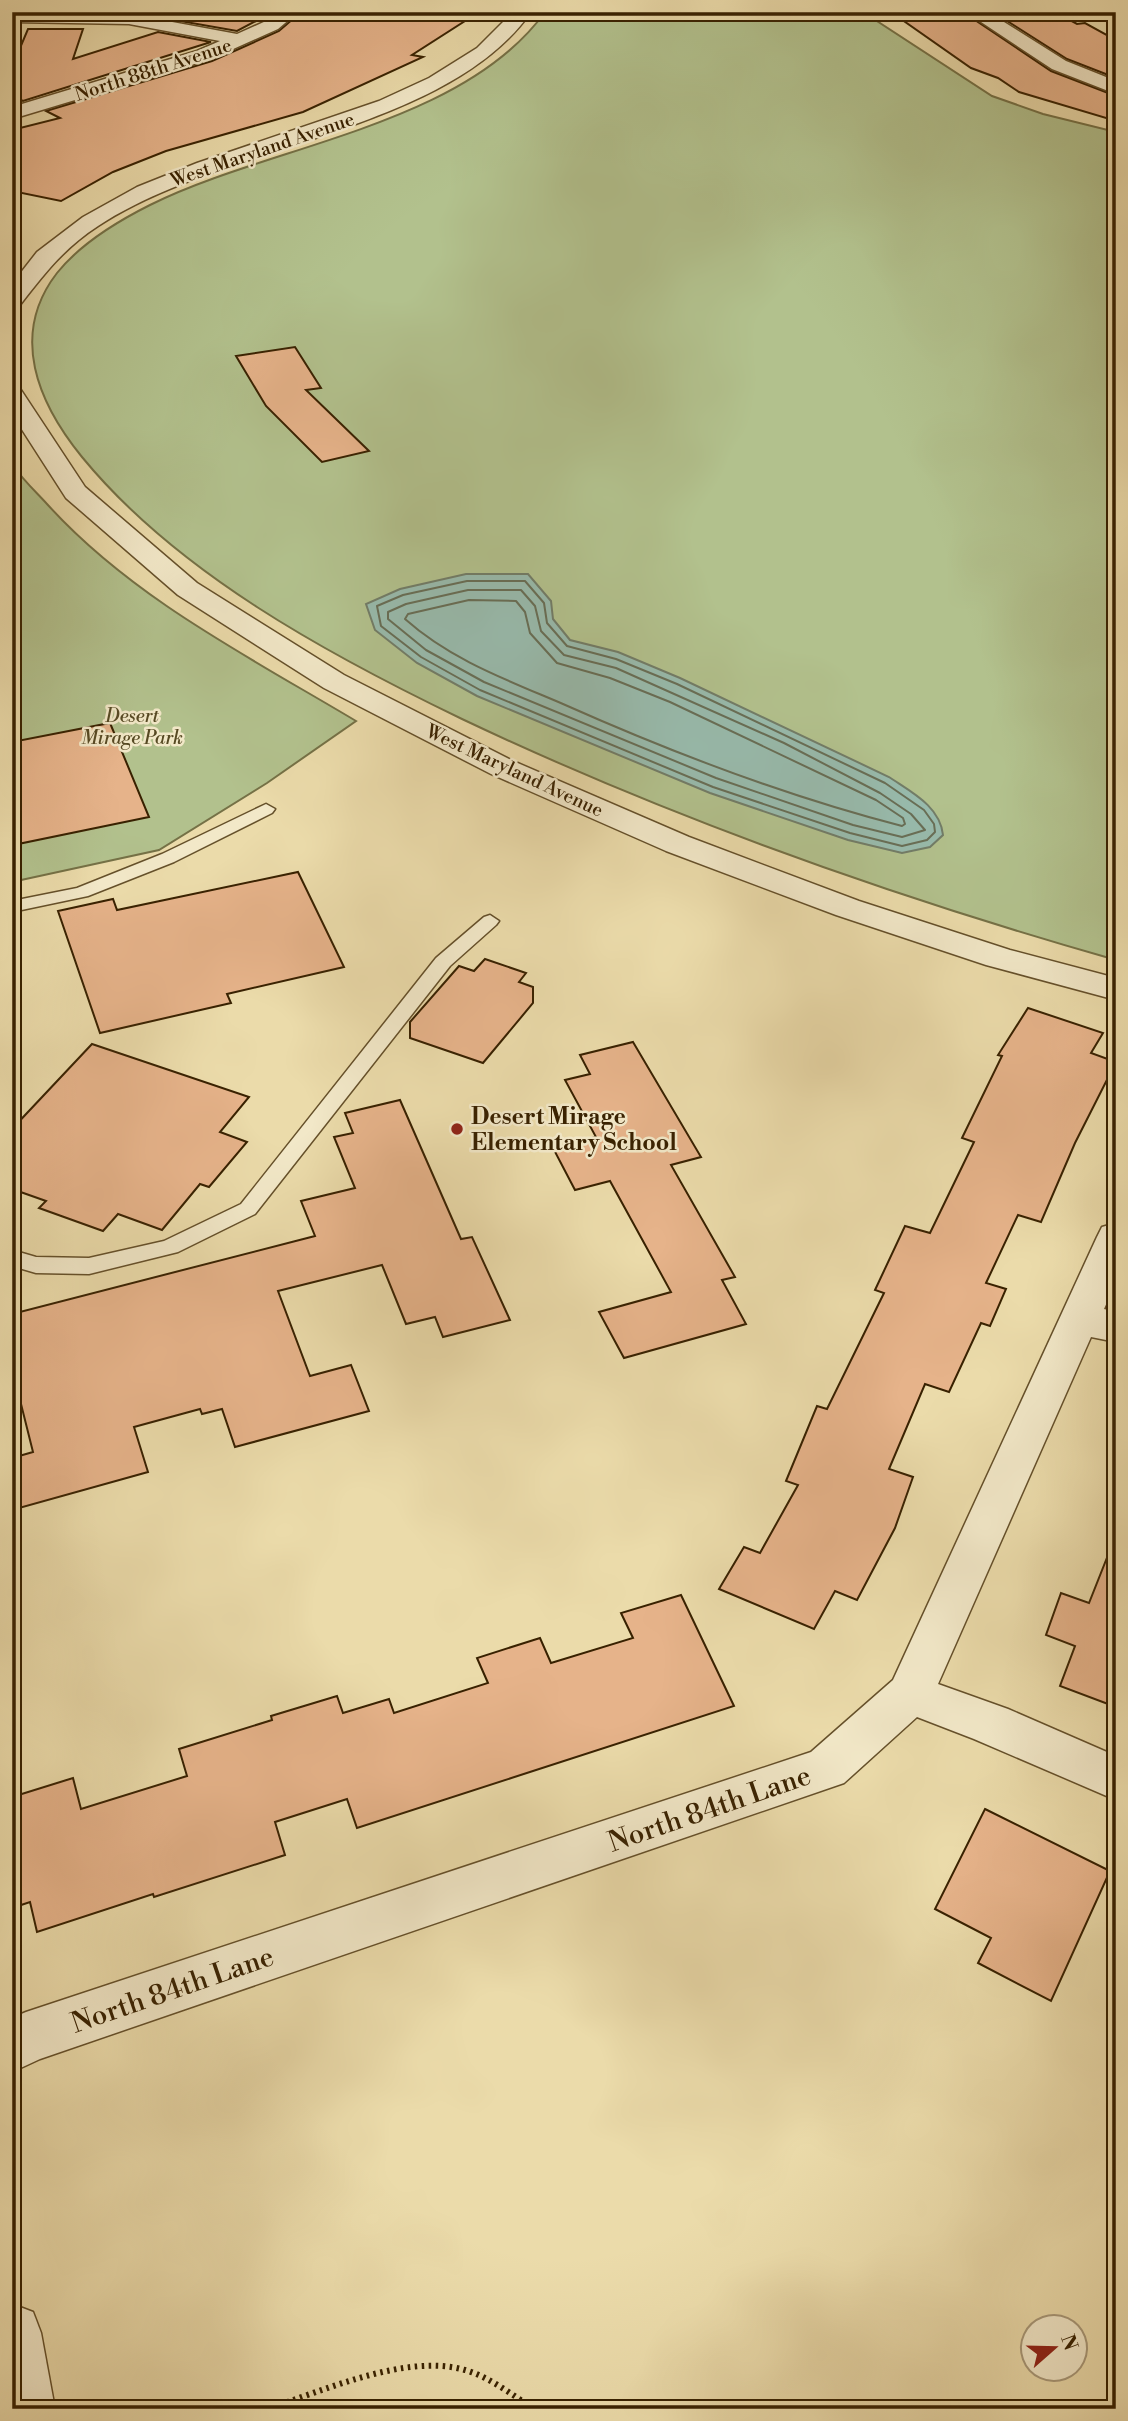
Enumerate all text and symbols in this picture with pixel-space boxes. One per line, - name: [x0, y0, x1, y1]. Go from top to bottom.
- street label: North 88th Avenue: [72, 33, 235, 107]
- street label: West Maryland Avenue: [166, 107, 358, 193]
- park label: Desert Mirage Park: [81, 704, 183, 750]
- street label: West Maryland Avenue: [421, 719, 607, 823]
- place label: Desert Mirage Elementary School: [471, 1103, 677, 1157]
- marker: Desert Mirage Elementary School: [449, 1121, 465, 1137]
- street label: North 84th Lane: [603, 1758, 816, 1861]
- street label: North 84th Lane: [66, 1939, 279, 2042]
- north arrow: [1020, 2312, 1090, 2382]
- text: N: [1055, 2331, 1083, 2354]

